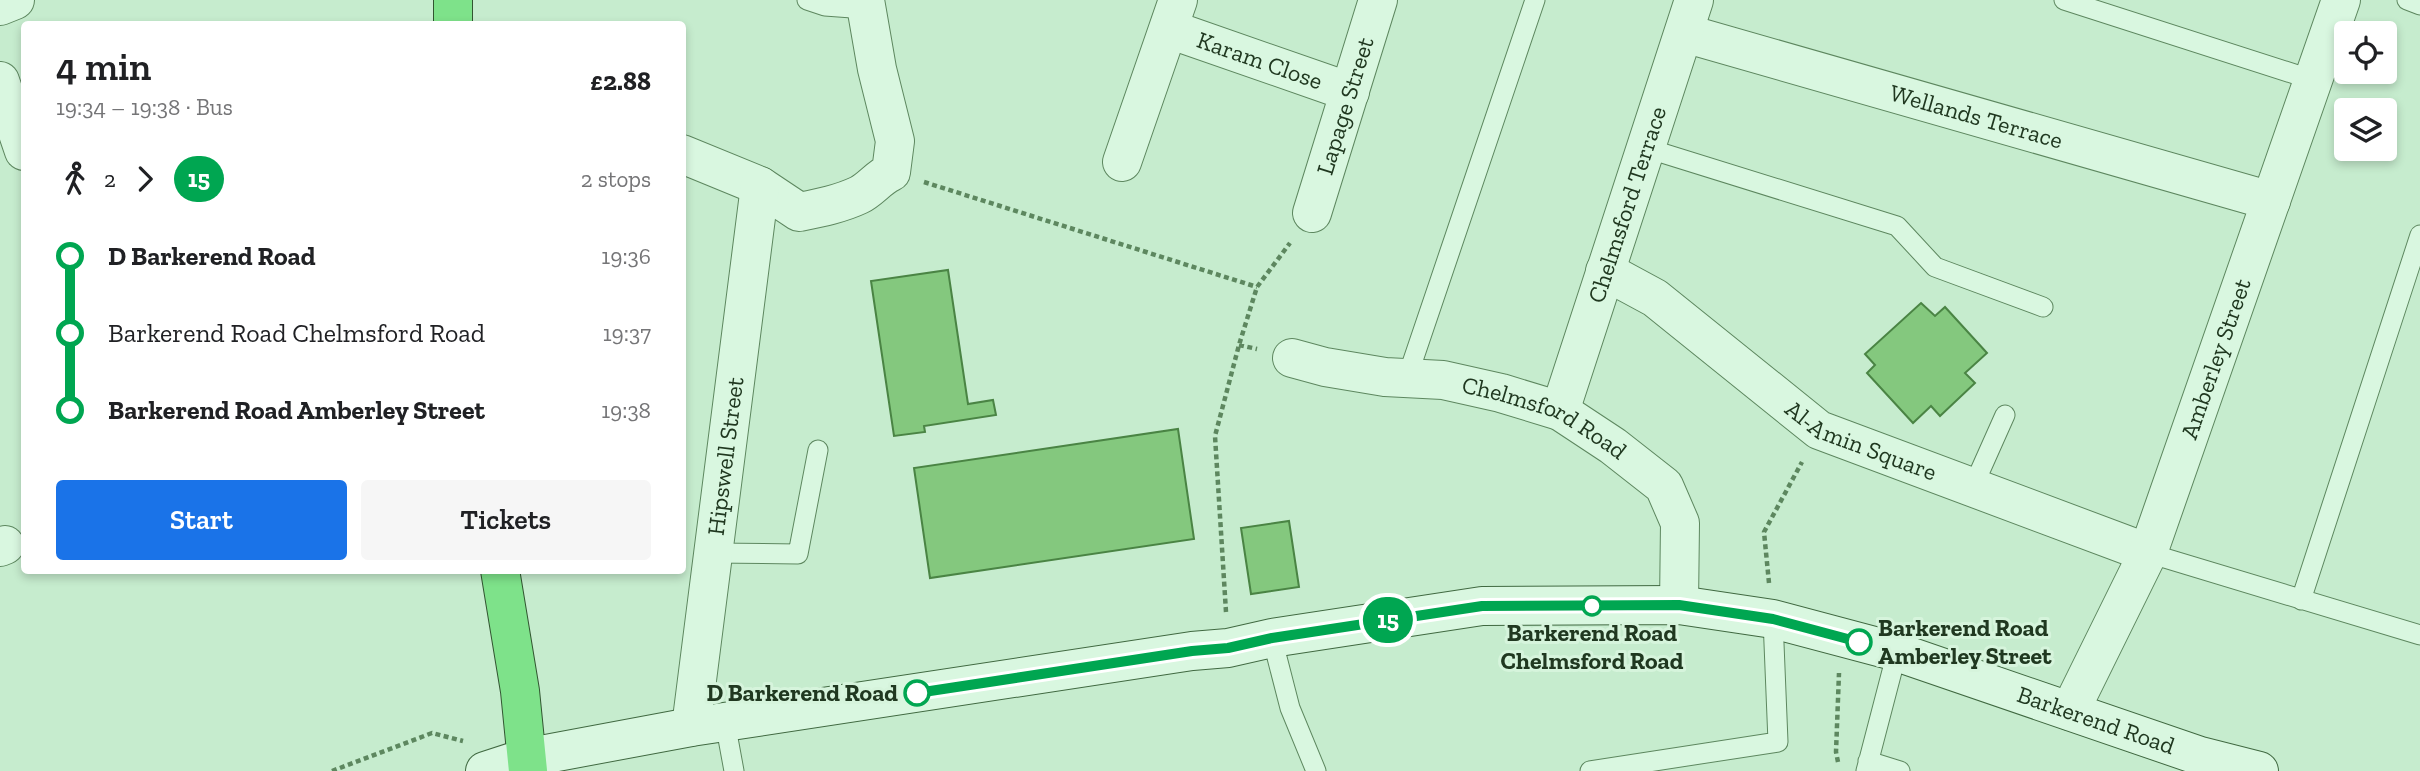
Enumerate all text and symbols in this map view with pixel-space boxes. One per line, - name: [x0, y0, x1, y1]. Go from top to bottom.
- map controls: [2334, 21, 2397, 161]
- button: locate: [2334, 21, 2397, 84]
- street label: Karam Close: [1193, 25, 1326, 95]
- street label: Lapage Street: [1310, 33, 1380, 178]
- text: 4 min: [56, 44, 151, 90]
- text: £2.88: [590, 65, 651, 97]
- street label: Wellands Terrace: [1887, 78, 2066, 155]
- text: 19:34 – 19:38 · Bus: [56, 93, 233, 121]
- button: layers: [2334, 98, 2397, 161]
- street label: Chelmsford Terrace: [1581, 103, 1672, 306]
- icon: walk: [56, 160, 94, 198]
- icon: forward: [126, 160, 164, 198]
- text: 15: [188, 164, 210, 193]
- text: 2: [104, 165, 116, 193]
- text: 2 stops: [581, 165, 651, 193]
- text: D Barkerend Road: [108, 240, 316, 272]
- text: 19:36: [601, 242, 651, 270]
- street label: Amberley Street: [2174, 274, 2257, 443]
- text: Barkerend Road Chelmsford Road: [108, 317, 485, 349]
- text: 19:37: [603, 319, 651, 347]
- street label: Chelmsford Road: [1459, 370, 1633, 465]
- street label: Hipswell Street: [701, 375, 750, 537]
- text: Barkerend Road Amberley Street: [108, 394, 485, 426]
- street label: Al-Amin Square: [1780, 394, 1941, 487]
- text: 19:38: [601, 396, 651, 424]
- button: Start: [56, 480, 347, 560]
- button: Tickets: [361, 480, 651, 560]
- marker: Barkerend Road Chelmsford Road: [1582, 596, 1602, 616]
- line badge: 15: [1356, 597, 1420, 643]
- text: 15: [1377, 605, 1399, 634]
- place label: Barkerend Road Amberley Street: [1878, 613, 2052, 670]
- place label: Barkerend Road Chelmsford Road: [1501, 618, 1684, 675]
- marker: Barkerend Road Amberley Street: [1846, 629, 1872, 655]
- place label: D Barkerend Road: [706, 678, 898, 707]
- street label: Barkerend Road: [2013, 679, 2179, 760]
- marker: D Barkerend Road: [904, 680, 930, 706]

